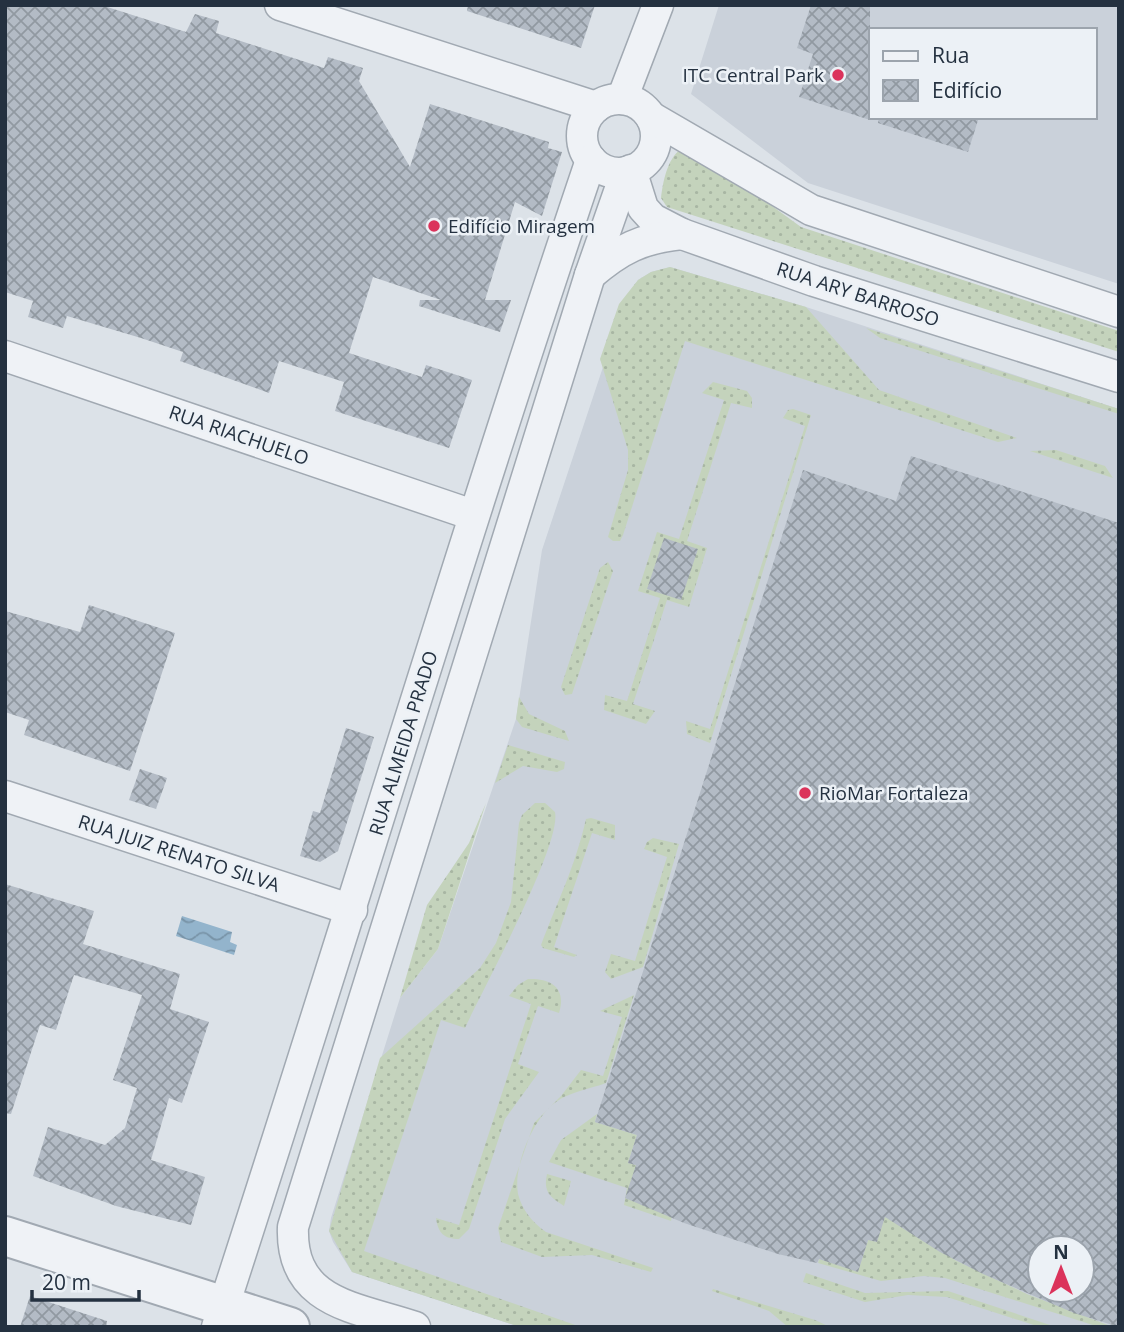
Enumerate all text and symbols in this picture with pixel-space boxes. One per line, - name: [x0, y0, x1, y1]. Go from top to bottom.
- legend: [869, 28, 1096, 119]
- text: Rua: [932, 41, 970, 69]
- place label: ITC Central Park: [682, 62, 824, 88]
- marker: ITC Central Park: [830, 67, 846, 83]
- text: Edifício: [932, 76, 1002, 104]
- place label: Edifício Miragem: [448, 213, 595, 239]
- marker: Edifício Miragem: [426, 218, 442, 234]
- street label: RUA ARY BARROSO: [773, 255, 943, 333]
- street label: RUA RIACHUELO: [165, 399, 313, 471]
- street label: RUA ALMEIDA PRADO: [363, 647, 443, 839]
- place label: RioMar Fortaleza: [819, 780, 969, 806]
- marker: RioMar Fortaleza: [797, 785, 813, 801]
- street label: RUA JUIZ RENATO SILVA: [75, 808, 283, 898]
- north arrow: [1026, 1234, 1096, 1304]
- text: N: [1053, 1239, 1069, 1265]
- scale bar: [32, 1258, 138, 1302]
- text: 20 m: [42, 1268, 91, 1296]

